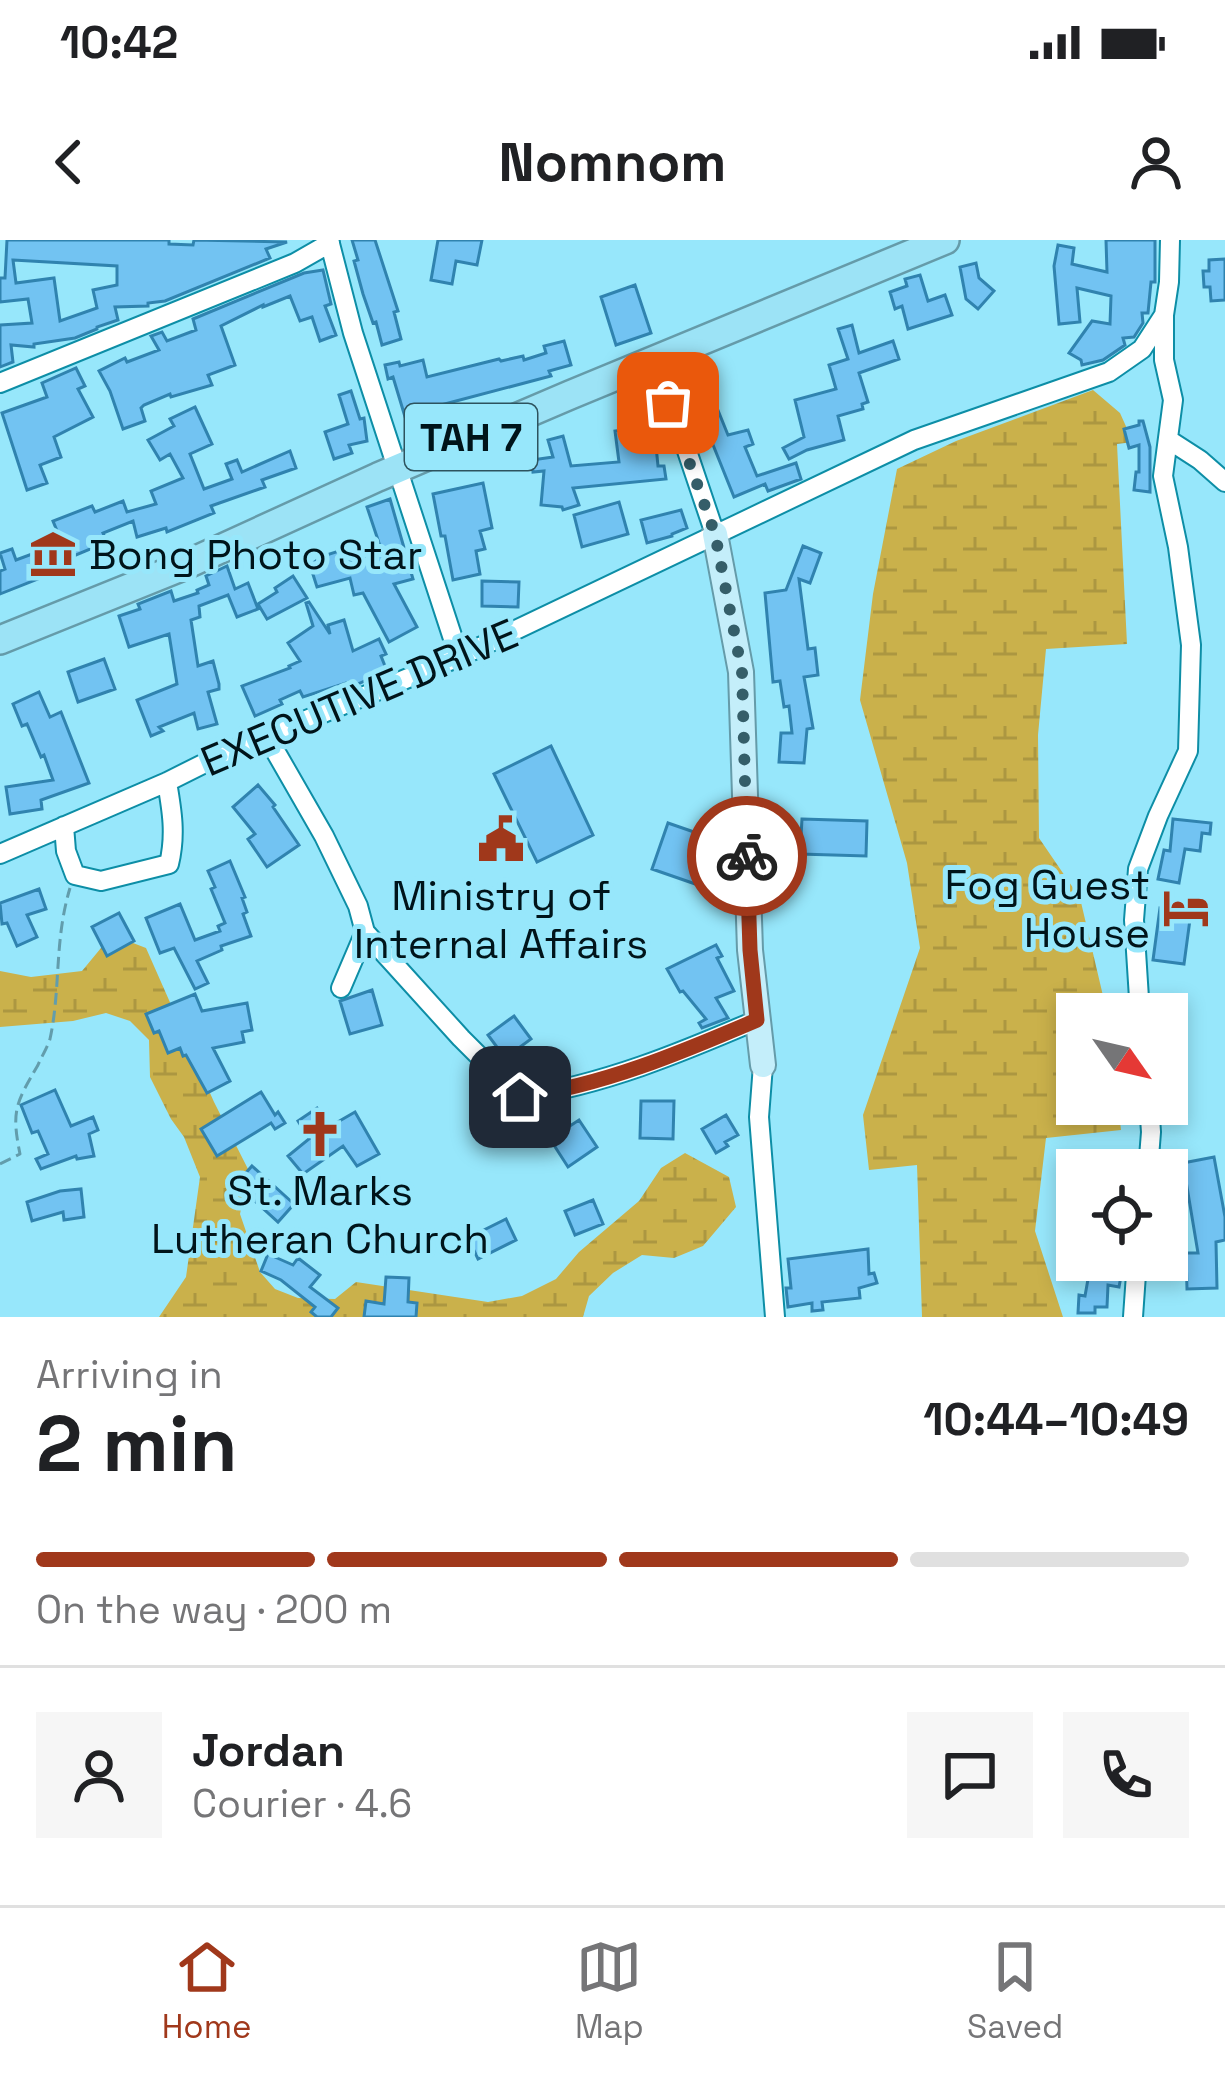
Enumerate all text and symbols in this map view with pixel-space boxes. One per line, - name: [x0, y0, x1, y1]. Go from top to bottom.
- text: 10:42: [60, 14, 178, 71]
- text: Nomnom: [499, 128, 726, 197]
- icon: back: [36, 129, 102, 195]
- icon: person: [1123, 129, 1189, 195]
- pin: [617, 352, 719, 454]
- icon: bag: [635, 370, 701, 436]
- road number: TAH 7: [405, 404, 537, 470]
- place label: Bong Photo Star: [89, 528, 423, 581]
- museum icon: Bong Photo Star: [28, 529, 78, 579]
- street label: EXECUTIVE DRIVE: [193, 607, 525, 788]
- courier: [687, 796, 807, 916]
- public building icon: Ministry of Internal Affairs: [476, 814, 526, 864]
- icon: bike: [714, 823, 780, 889]
- place label: Fog Guest House: [945, 858, 1150, 959]
- place label: Ministry of Internal Affairs: [354, 869, 648, 970]
- hotel icon: Fog Guest House: [1161, 883, 1211, 933]
- north arrow: [1056, 993, 1188, 1125]
- map controls: [1056, 993, 1188, 1281]
- pin: [469, 1046, 571, 1148]
- icon: home: [487, 1064, 553, 1130]
- church icon: St. Marks Lutheran Church: [295, 1109, 345, 1159]
- button: locate: [1056, 1149, 1188, 1281]
- place label: St. Marks Lutheran Church: [151, 1164, 489, 1265]
- text: Arriving in: [36, 1350, 223, 1399]
- text: 10:44–10:49: [923, 1391, 1189, 1448]
- text: 2 min: [36, 1394, 238, 1494]
- text: On the way · 200 m: [36, 1585, 392, 1634]
- button: person: [36, 1712, 162, 1838]
- button: chat: [907, 1712, 1033, 1838]
- button: phone: [1063, 1712, 1189, 1838]
- text: Jordan: [192, 1722, 345, 1779]
- text: Courier · 4.6: [192, 1779, 412, 1828]
- tab: Home: [162, 1934, 252, 2048]
- tab: Map: [575, 1934, 644, 2048]
- tab: Saved: [967, 1934, 1063, 2048]

